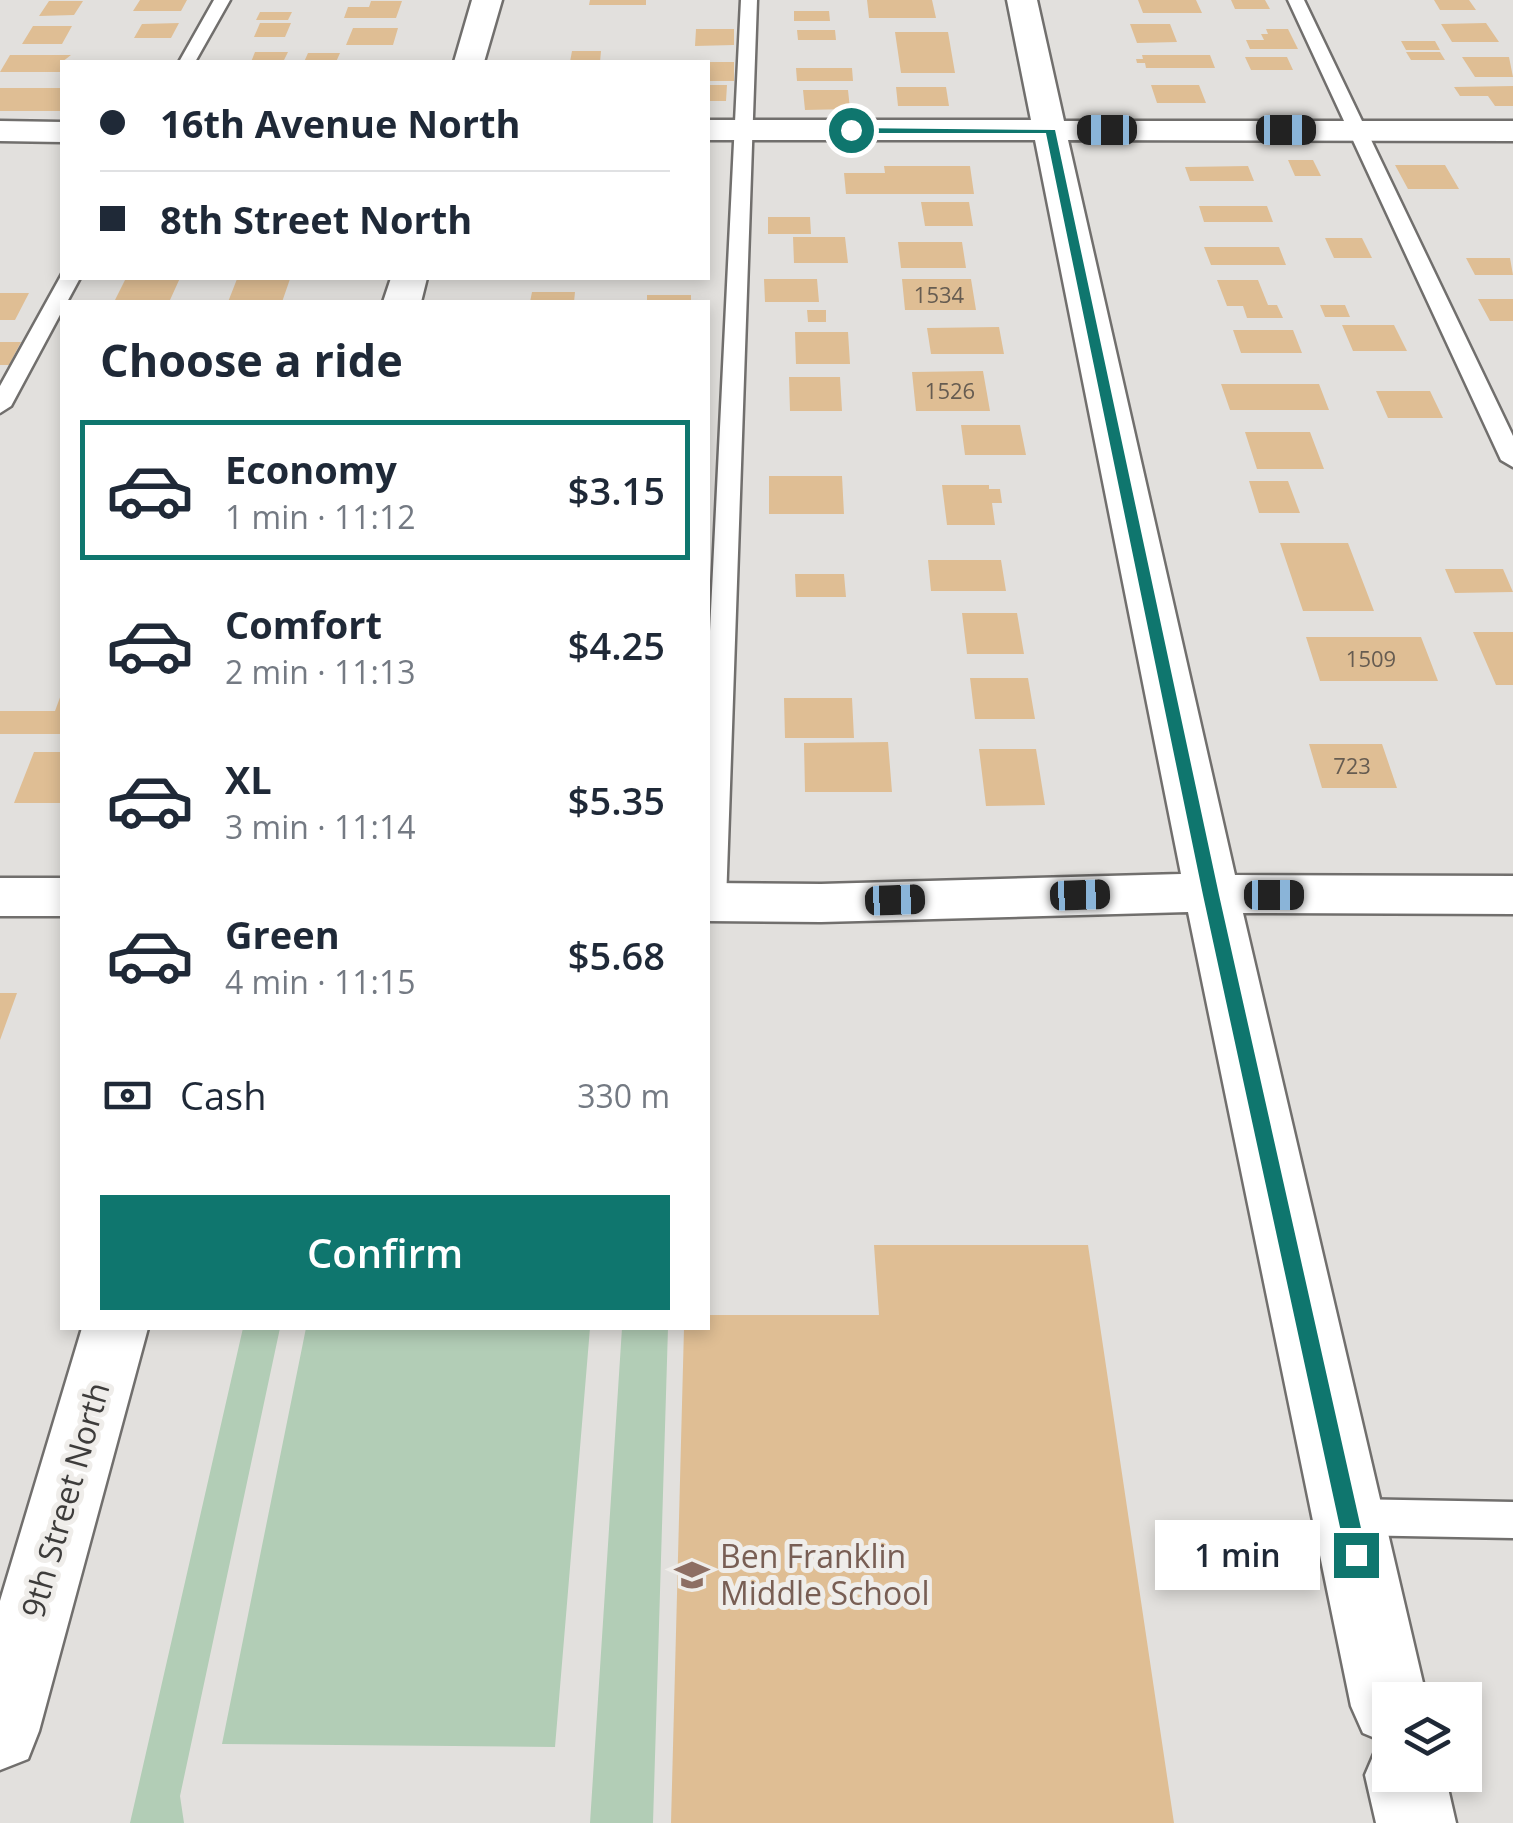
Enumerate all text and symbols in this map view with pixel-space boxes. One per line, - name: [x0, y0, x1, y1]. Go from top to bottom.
- text: 16th Avenue North: [160, 97, 521, 149]
- route start: [829, 108, 874, 153]
- car: [1077, 115, 1137, 145]
- car: [1256, 115, 1316, 145]
- text: 8th Street North: [160, 193, 472, 245]
- house number: 1534: [914, 279, 965, 309]
- text: Choose a ride: [100, 329, 403, 390]
- house number: 1526: [925, 375, 975, 405]
- text: Economy: [225, 443, 397, 495]
- icon: car: [105, 445, 195, 535]
- text: $3.15: [568, 464, 665, 516]
- text: 1 min · 11:12: [225, 495, 416, 538]
- text: Comfort: [225, 598, 382, 650]
- icon: car: [105, 600, 195, 690]
- text: $4.25: [568, 619, 665, 671]
- house number: 1509: [1346, 643, 1396, 673]
- text: 2 min · 11:13: [225, 650, 416, 693]
- house number: 723: [1333, 750, 1371, 780]
- text: XL: [225, 753, 272, 805]
- icon: car: [105, 755, 195, 845]
- text: $5.35: [568, 774, 665, 826]
- text: 3 min · 11:14: [225, 805, 416, 848]
- car: [1049, 879, 1111, 911]
- car: [1244, 880, 1304, 910]
- car: [864, 884, 926, 916]
- text: Green: [225, 908, 340, 960]
- icon: car: [105, 910, 195, 1000]
- text: $5.68: [568, 929, 665, 981]
- text: 4 min · 11:15: [225, 960, 416, 1003]
- icon: cash: [100, 1068, 155, 1123]
- text: Cash: [180, 1069, 266, 1121]
- text: 330 m: [577, 1074, 670, 1117]
- button: Confirm: [100, 1195, 670, 1310]
- street label: 9th Street North: [10, 1377, 119, 1622]
- callout: 1 min: [1156, 1520, 1321, 1590]
- text: 1 min: [1194, 1533, 1281, 1576]
- route end: [1334, 1533, 1379, 1578]
- place label: Ben Franklin Middle School: [720, 1534, 929, 1614]
- school or university icon: Ben Franklin Middle School: [673, 1556, 711, 1594]
- map controls: [1372, 1682, 1482, 1792]
- button: layers: [1372, 1682, 1482, 1792]

